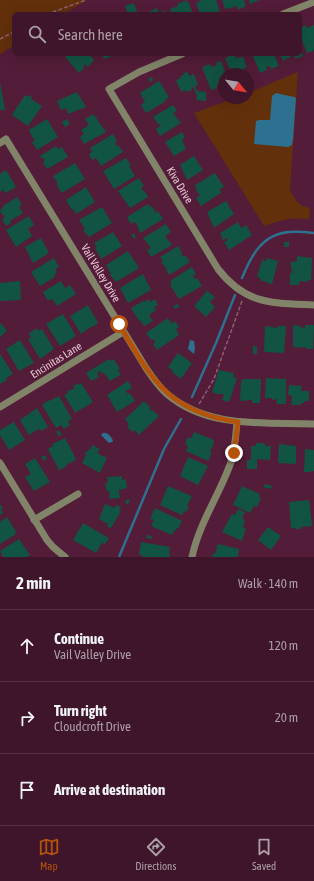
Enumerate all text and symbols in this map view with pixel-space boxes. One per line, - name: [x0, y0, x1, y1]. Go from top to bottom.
- search box: [12, 12, 302, 56]
- icon: search: [26, 23, 48, 45]
- text: Search here: [58, 26, 123, 43]
- north arrow: [218, 68, 254, 104]
- street label: Kiva Drive: [164, 165, 196, 205]
- street label: Vail Valley Drive: [79, 242, 123, 304]
- route start: [110, 315, 128, 333]
- street label: Encinitas Lane: [28, 340, 84, 380]
- route end: [225, 444, 243, 462]
- text: 2 min: [16, 573, 51, 593]
- text: Walk · 140 m: [238, 576, 298, 591]
- text: Continue: [54, 630, 104, 647]
- icon: ahead: [16, 635, 38, 657]
- text: 120 m: [269, 638, 298, 653]
- text: Vail Valley Drive: [54, 647, 131, 662]
- text: Turn right: [54, 702, 107, 719]
- icon: right: [16, 707, 38, 729]
- text: 20 m: [275, 710, 298, 725]
- text: Cloudcroft Drive: [54, 719, 131, 734]
- icon: arrive: [16, 779, 38, 801]
- text: Arrive at destination: [54, 781, 165, 798]
- tab: Map: [38, 836, 60, 872]
- tab: Directions: [135, 836, 176, 872]
- tab: Saved: [252, 836, 276, 872]

